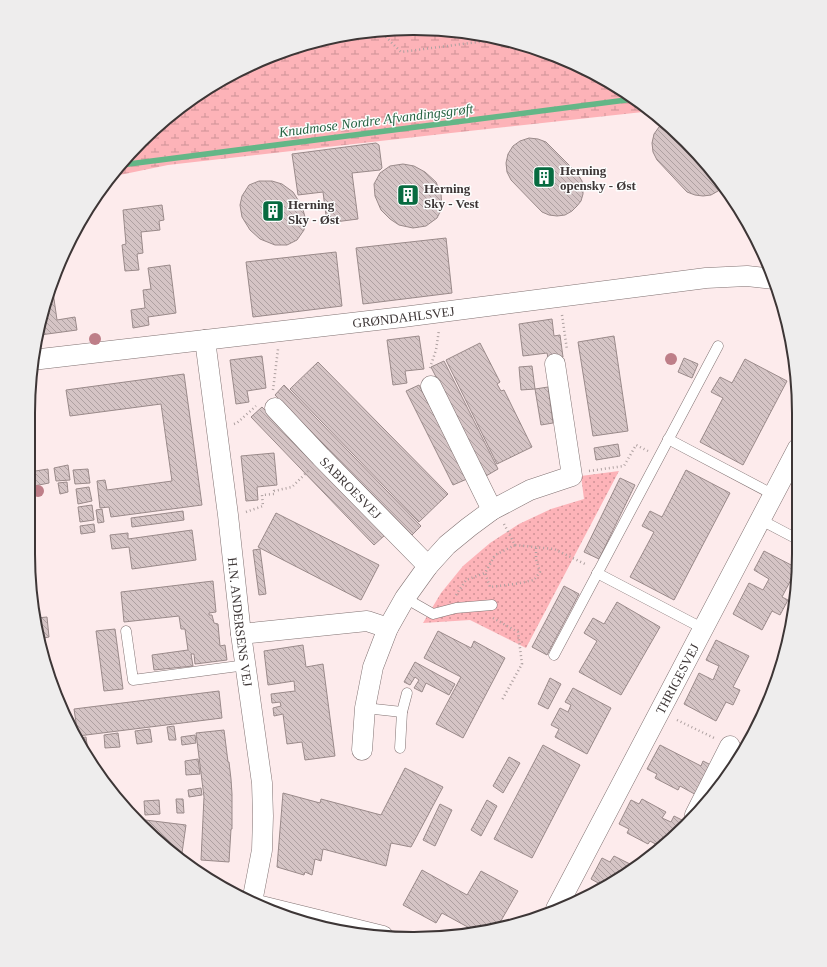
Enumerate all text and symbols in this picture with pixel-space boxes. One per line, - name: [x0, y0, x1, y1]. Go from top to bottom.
- water label: Knudmose Nordre Afvandingsgrøft: [277, 101, 475, 140]
- place label: Herning opensky - Øst: [560, 163, 637, 193]
- building icon: Herning opensky - Øst: [531, 164, 557, 190]
- place label: Herning Sky - Vest: [424, 181, 480, 211]
- building icon: Herning Sky - Vest: [395, 182, 421, 208]
- place label: Herning Sky - Øst: [288, 197, 340, 227]
- building icon: Herning Sky - Øst: [260, 198, 286, 224]
- street label: GRØNDAHLSVEJ: [352, 303, 455, 331]
- street label: SABROESVEJ: [317, 454, 384, 522]
- street label: H.N. ANDERSENS VEJ: [225, 557, 255, 687]
- street label: THRIGESVEJ: [653, 641, 702, 717]

